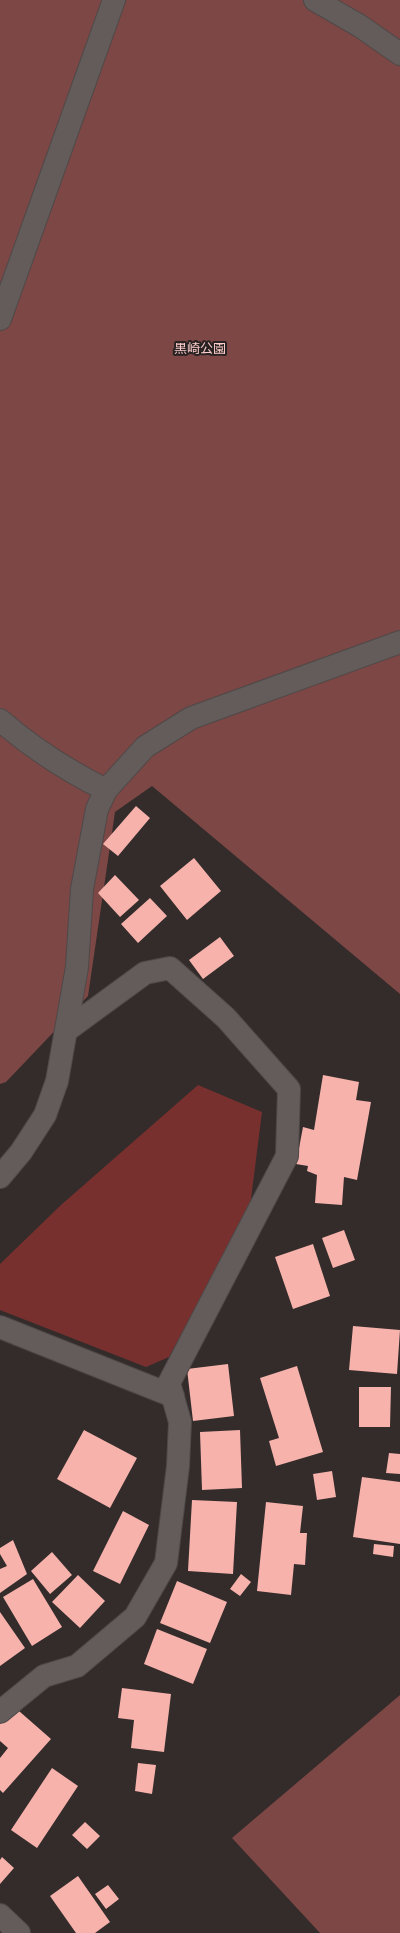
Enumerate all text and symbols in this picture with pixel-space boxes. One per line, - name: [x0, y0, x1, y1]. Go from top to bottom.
- park label: 黒崎公園: [174, 341, 226, 356]

